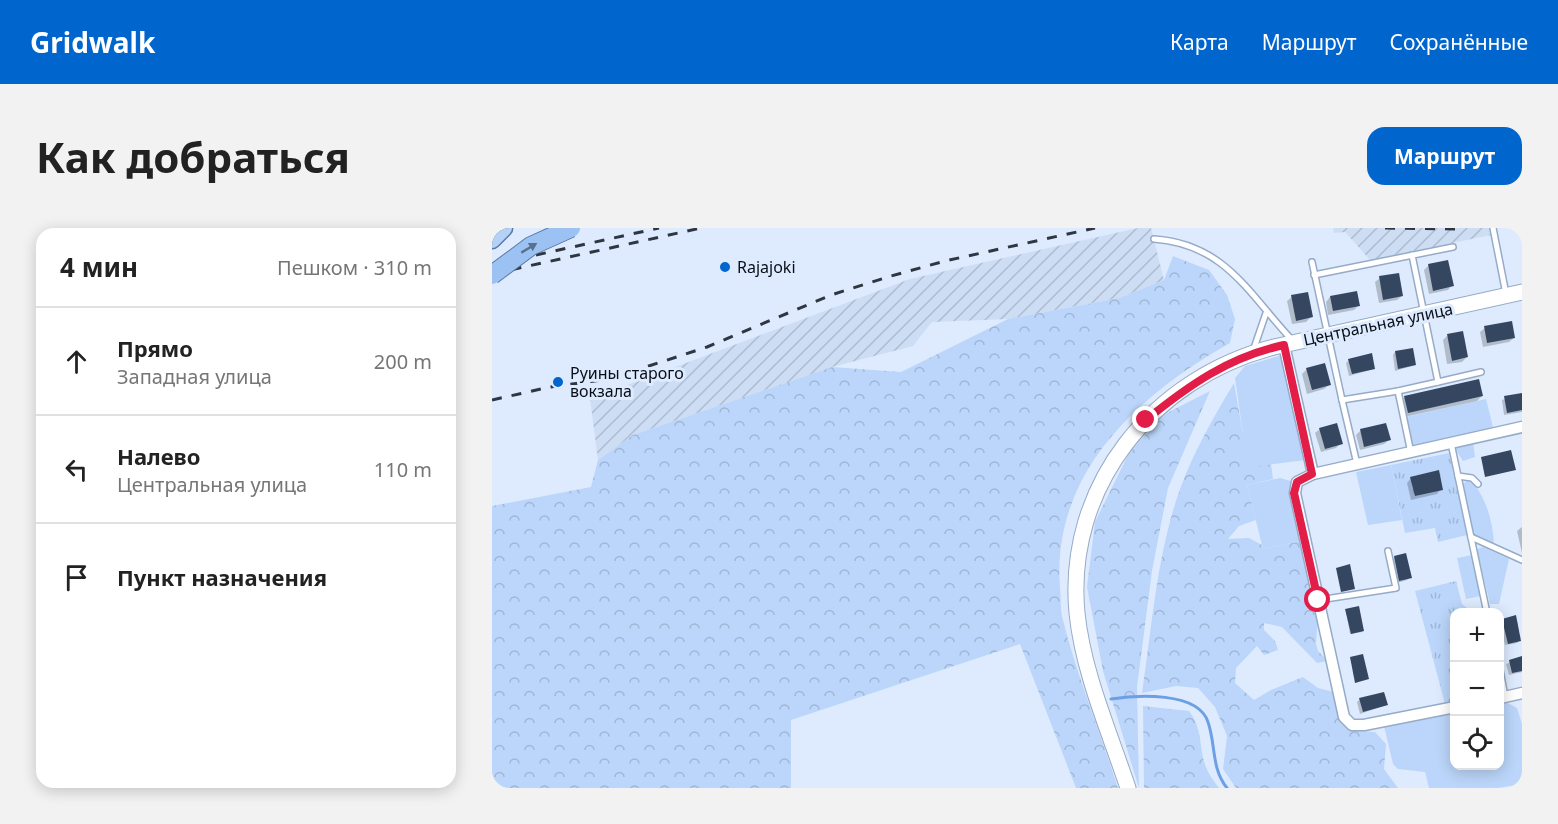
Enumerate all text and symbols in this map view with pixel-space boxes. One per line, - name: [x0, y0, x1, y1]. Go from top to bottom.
- text: Gridwalk: [30, 23, 155, 61]
- text: Карта: [1170, 28, 1229, 56]
- text: Маршрут: [1262, 28, 1357, 56]
- text: Сохранённые: [1390, 28, 1528, 56]
- button: Маршрут: [1367, 127, 1522, 185]
- text: Как добраться: [36, 128, 350, 185]
- one-way arrow: [521, 242, 537, 253]
- text: 4 мин: [60, 249, 138, 285]
- text: Пешком · 310 m: [277, 254, 432, 281]
- place label: Rajajoki: [737, 256, 796, 278]
- marker: Rajajoki: [718, 260, 732, 274]
- street label: Центральная улица: [1301, 297, 1455, 351]
- text: Прямо: [117, 333, 193, 363]
- icon: ahead: [60, 345, 93, 378]
- text: 200 m: [374, 348, 432, 375]
- place label: Руины старого вокзала: [570, 362, 684, 402]
- text: Западная улица: [117, 363, 272, 390]
- marker: Руины старого вокзала: [551, 375, 565, 389]
- route end: [1132, 406, 1158, 432]
- text: Налево: [117, 441, 200, 471]
- icon: left: [60, 453, 93, 486]
- text: 110 m: [374, 456, 432, 483]
- text: Центральная улица: [117, 471, 307, 498]
- icon: arrive: [60, 561, 93, 594]
- text: Пункт назначения: [117, 562, 327, 592]
- route start: [1304, 586, 1330, 612]
- map controls: [1450, 608, 1504, 770]
- button: +: [1450, 608, 1504, 662]
- button: −: [1450, 662, 1504, 716]
- button: locate: [1450, 716, 1504, 770]

